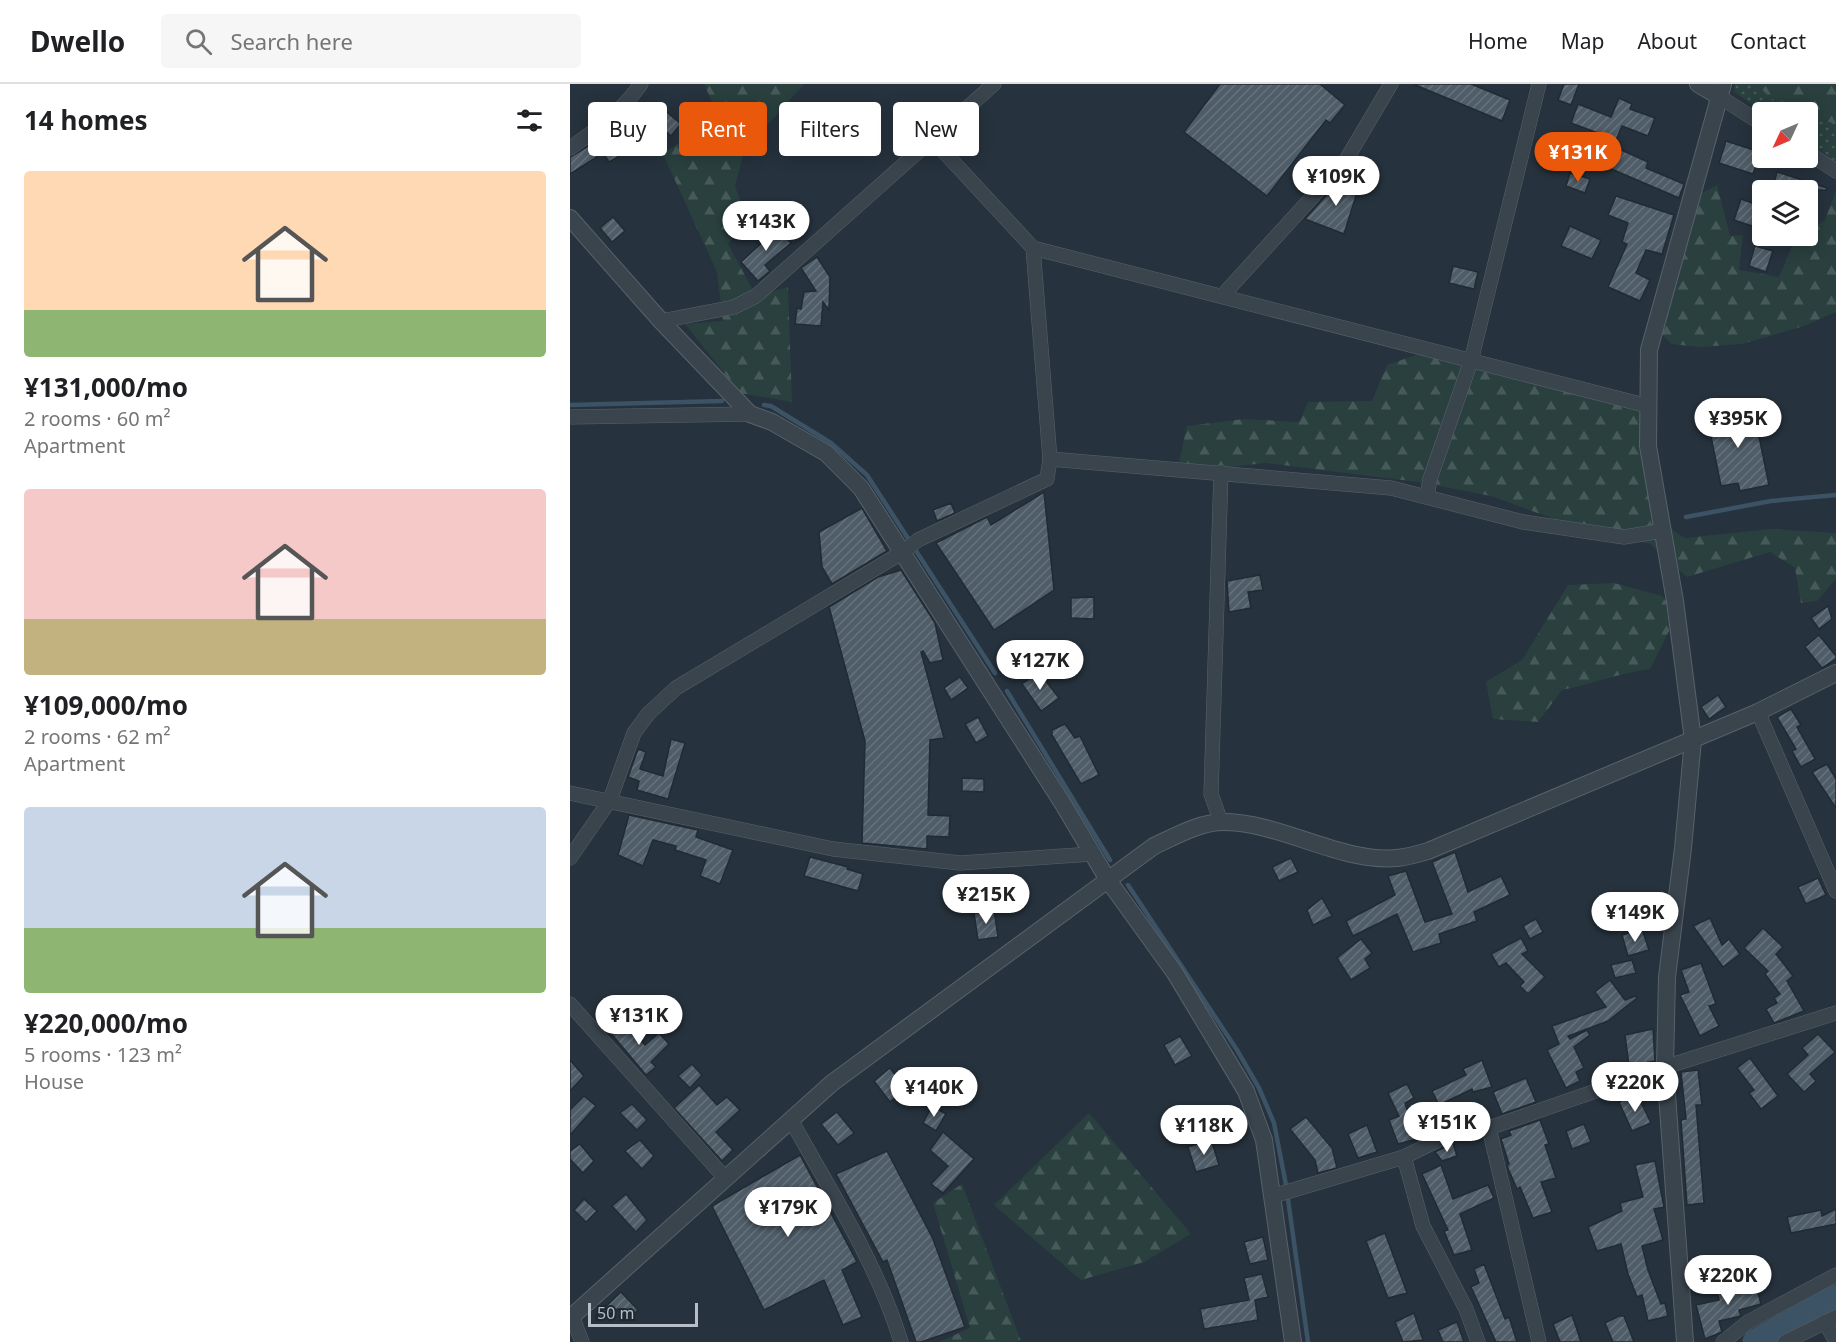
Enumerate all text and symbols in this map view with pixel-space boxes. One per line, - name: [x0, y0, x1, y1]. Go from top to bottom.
- search box: [161, 14, 581, 68]
- text: Dwello: [30, 22, 125, 60]
- icon: search: [182, 25, 215, 58]
- text: Search here: [230, 26, 353, 56]
- text: Home: [1468, 27, 1528, 55]
- text: Map: [1561, 27, 1604, 55]
- text: About: [1637, 27, 1697, 55]
- text: Contact: [1730, 27, 1806, 55]
- text: 14 homes: [24, 102, 148, 138]
- chip: Buy: [588, 102, 667, 156]
- chip: Rent: [679, 102, 767, 156]
- chip: Filters: [779, 102, 881, 156]
- chip: New: [893, 102, 979, 156]
- north arrow: [1752, 102, 1818, 168]
- map controls: [1752, 102, 1818, 246]
- icon: filters: [513, 104, 546, 137]
- pin: ¥131K: [1536, 132, 1620, 183]
- text: ¥131K: [1548, 138, 1608, 165]
- pin: ¥109K: [1294, 156, 1378, 207]
- text: ¥109K: [1306, 162, 1366, 189]
- button: layers: [1752, 180, 1818, 246]
- pin: ¥143K: [724, 201, 808, 252]
- text: ¥143K: [736, 207, 796, 234]
- icon: home: [231, 210, 339, 318]
- text: ¥131,000/mo: [24, 369, 188, 405]
- pin: ¥395K: [1696, 398, 1780, 449]
- text: ¥395K: [1708, 404, 1768, 431]
- text: 2 rooms · 60 m²: [24, 405, 171, 432]
- text: Apartment: [24, 432, 125, 459]
- icon: home: [231, 528, 339, 636]
- pin: ¥127K: [998, 640, 1082, 691]
- text: ¥127K: [1010, 646, 1070, 673]
- text: ¥109,000/mo: [24, 687, 188, 723]
- text: 2 rooms · 62 m²: [24, 723, 171, 750]
- text: Apartment: [24, 750, 125, 777]
- icon: home: [231, 846, 339, 954]
- pin: ¥215K: [944, 874, 1028, 925]
- text: ¥215K: [956, 880, 1016, 907]
- pin: ¥149K: [1593, 892, 1677, 943]
- text: ¥149K: [1605, 898, 1665, 925]
- pin: ¥131K: [597, 995, 681, 1046]
- text: ¥131K: [609, 1001, 669, 1028]
- text: ¥220,000/mo: [24, 1005, 188, 1041]
- text: 5 rooms · 123 m²: [24, 1041, 182, 1068]
- pin: ¥220K: [1593, 1062, 1677, 1113]
- pin: ¥140K: [892, 1067, 976, 1118]
- text: House: [24, 1068, 84, 1095]
- text: ¥220K: [1605, 1068, 1665, 1095]
- text: ¥140K: [904, 1073, 964, 1100]
- pin: ¥151K: [1405, 1102, 1489, 1153]
- pin: ¥118K: [1162, 1105, 1246, 1156]
- text: ¥151K: [1417, 1108, 1477, 1135]
- text: ¥118K: [1174, 1111, 1234, 1138]
- pin: ¥179K: [746, 1187, 830, 1238]
- text: ¥179K: [758, 1193, 818, 1220]
- pin: ¥220K: [1686, 1255, 1770, 1306]
- text: ¥220K: [1698, 1261, 1758, 1288]
- scale bar: [588, 1300, 698, 1328]
- text: 50 m: [597, 1302, 634, 1324]

